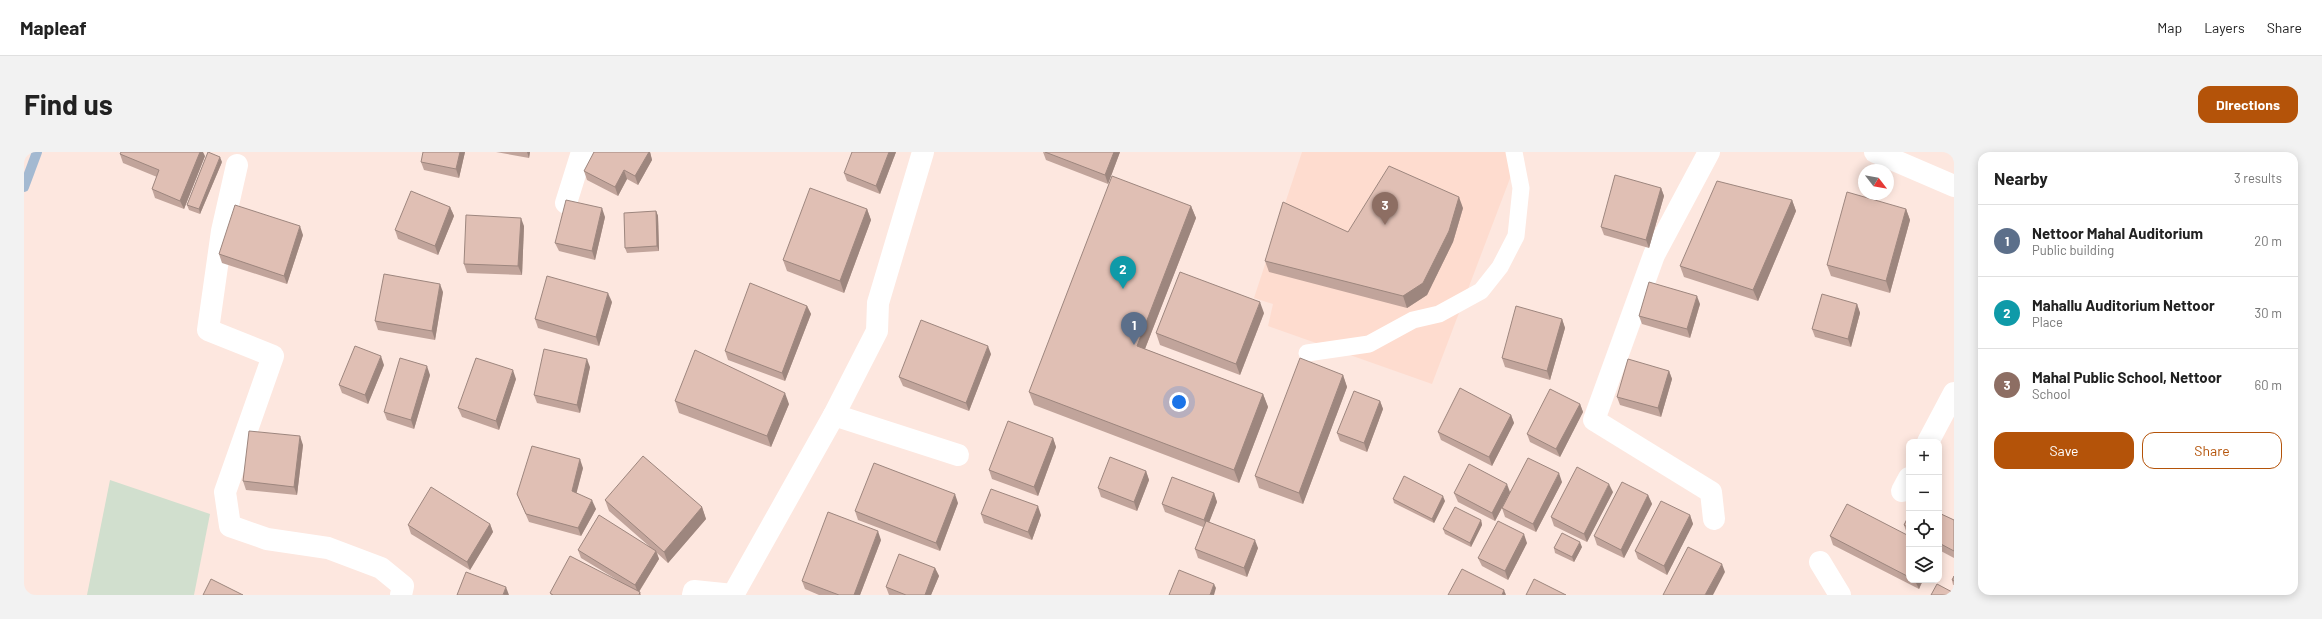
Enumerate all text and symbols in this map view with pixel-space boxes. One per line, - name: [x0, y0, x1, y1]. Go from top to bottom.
- text: Mapleaf: [20, 16, 87, 39]
- text: Map: [2157, 19, 2182, 36]
- text: Layers: [2204, 19, 2245, 36]
- text: Share: [2267, 19, 2302, 36]
- button: Directions: [2198, 86, 2298, 123]
- text: Find us: [24, 87, 113, 121]
- north arrow: [1858, 164, 1894, 200]
- text: Nearby: [1994, 168, 2048, 188]
- text: 3 results: [2234, 170, 2282, 186]
- pin: 3: [1372, 192, 1398, 225]
- text: Nettoor Mahal Auditorium: [2032, 224, 2203, 242]
- text: 1: [2005, 233, 2009, 249]
- text: 20 m: [2254, 233, 2282, 249]
- text: Public building: [2032, 242, 2114, 258]
- pin: 2: [1110, 256, 1136, 289]
- text: Mahallu Auditorium Nettoor: [2032, 296, 2215, 314]
- text: 2: [2003, 305, 2011, 321]
- text: 30 m: [2255, 305, 2282, 321]
- pin: 1: [1121, 312, 1147, 345]
- text: Place: [2032, 314, 2063, 330]
- text: Mahal Public School, Nettoor: [2032, 368, 2222, 386]
- text: 3: [2003, 377, 2011, 393]
- text: 60 m: [2255, 377, 2282, 393]
- text: School: [2032, 386, 2070, 402]
- your location: [1169, 392, 1189, 412]
- button: Save: [1994, 432, 2134, 469]
- button: Share: [2142, 432, 2282, 469]
- map controls: [1906, 439, 1942, 583]
- button: +: [1906, 439, 1942, 475]
- button: −: [1906, 475, 1942, 511]
- button: locate: [1906, 511, 1942, 547]
- button: layers: [1906, 547, 1942, 583]

